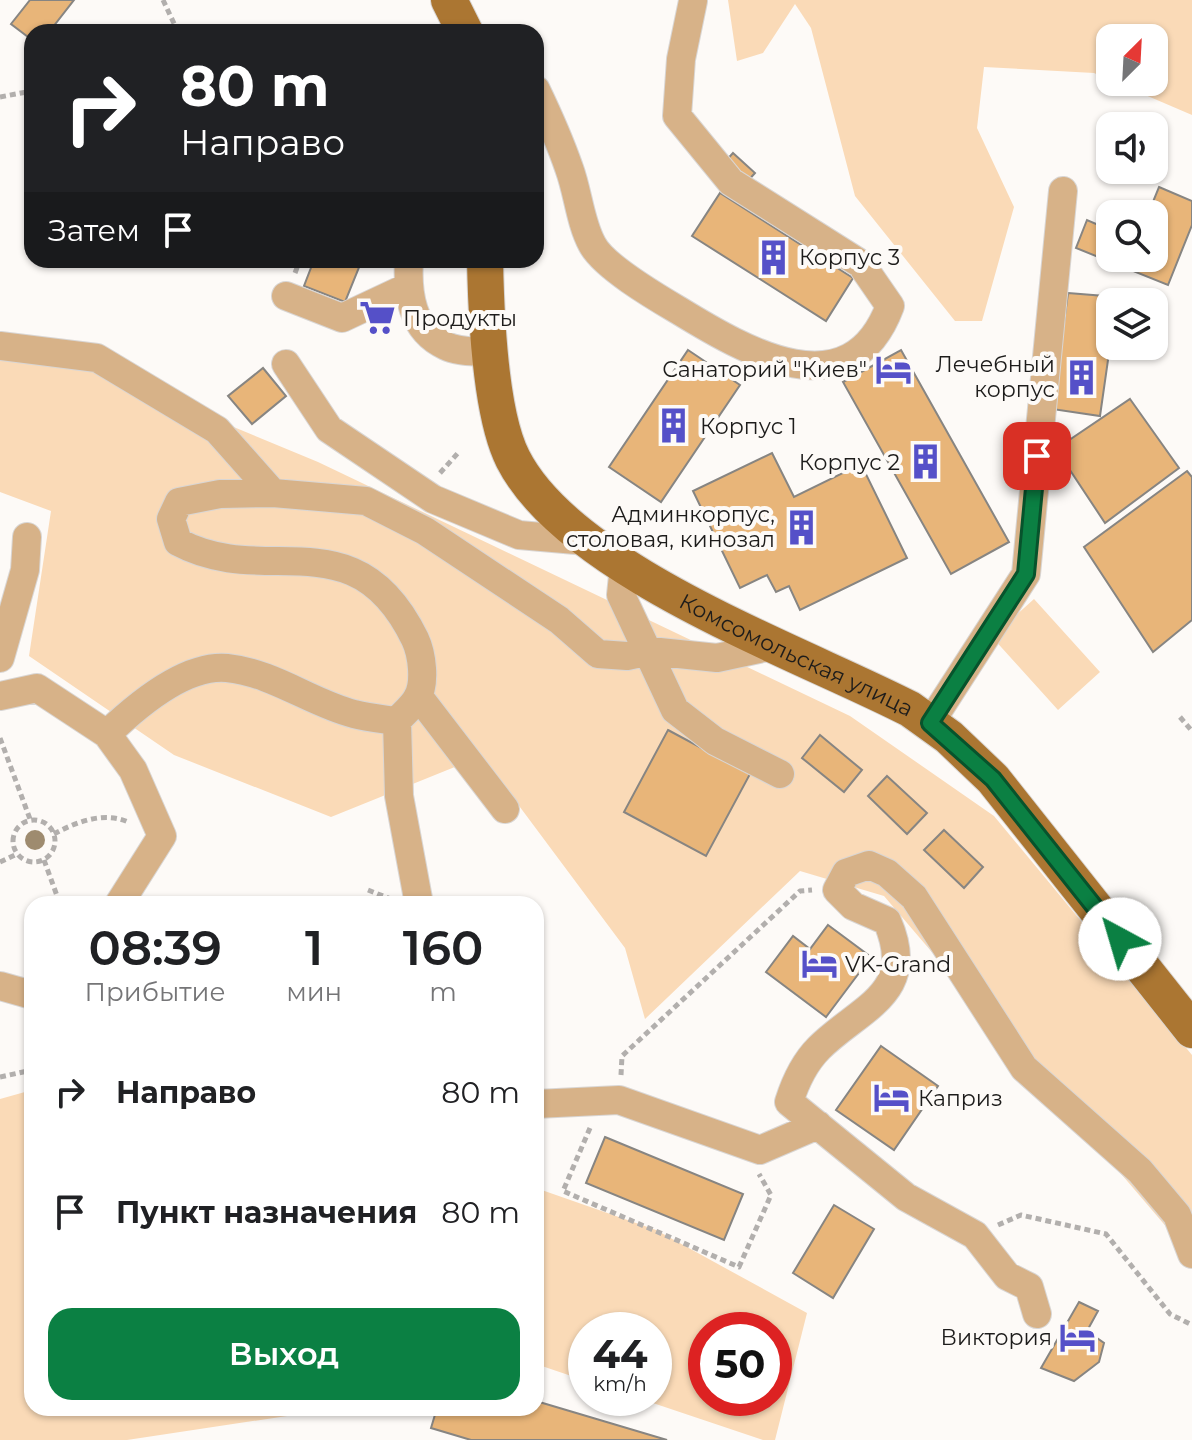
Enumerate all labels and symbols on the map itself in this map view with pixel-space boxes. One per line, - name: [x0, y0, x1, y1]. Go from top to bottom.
- north arrow: [1096, 24, 1168, 96]
- building icon: Корпус 3: [754, 238, 792, 276]
- place label: Корпус 3: [799, 244, 900, 271]
- supermarket icon: Продукты: [358, 299, 396, 337]
- place label: Продукты: [403, 305, 517, 332]
- hotel icon: Санаторий "Киев": [874, 350, 912, 388]
- place label: Лечебный корпус: [936, 351, 1055, 403]
- place label: Санаторий "Киев": [662, 356, 867, 383]
- building icon: Лечебный корпус: [1062, 358, 1100, 396]
- building icon: Корпус 1: [655, 407, 693, 445]
- place label: Корпус 1: [700, 413, 797, 440]
- pin: [1003, 422, 1071, 490]
- building icon: Корпус 2: [907, 443, 945, 481]
- place label: Корпус 2: [799, 449, 900, 476]
- place label: Админкорпус, столовая, кинозал: [566, 501, 775, 553]
- building icon: Админкорпус, столовая, кинозал: [782, 508, 820, 546]
- street label: Комсомольская улица: [675, 588, 918, 722]
- position arrow: [1078, 897, 1162, 981]
- hotel icon: VK-Grand: [800, 945, 838, 983]
- place label: VK-Grand: [845, 951, 951, 978]
- hotel icon: Каприз: [873, 1079, 911, 1117]
- place label: Каприз: [918, 1085, 1003, 1112]
- speed limit sign: 50: [688, 1312, 792, 1416]
- hotel icon: Виктория: [1059, 1318, 1097, 1356]
- place label: Виктория: [940, 1324, 1052, 1351]

